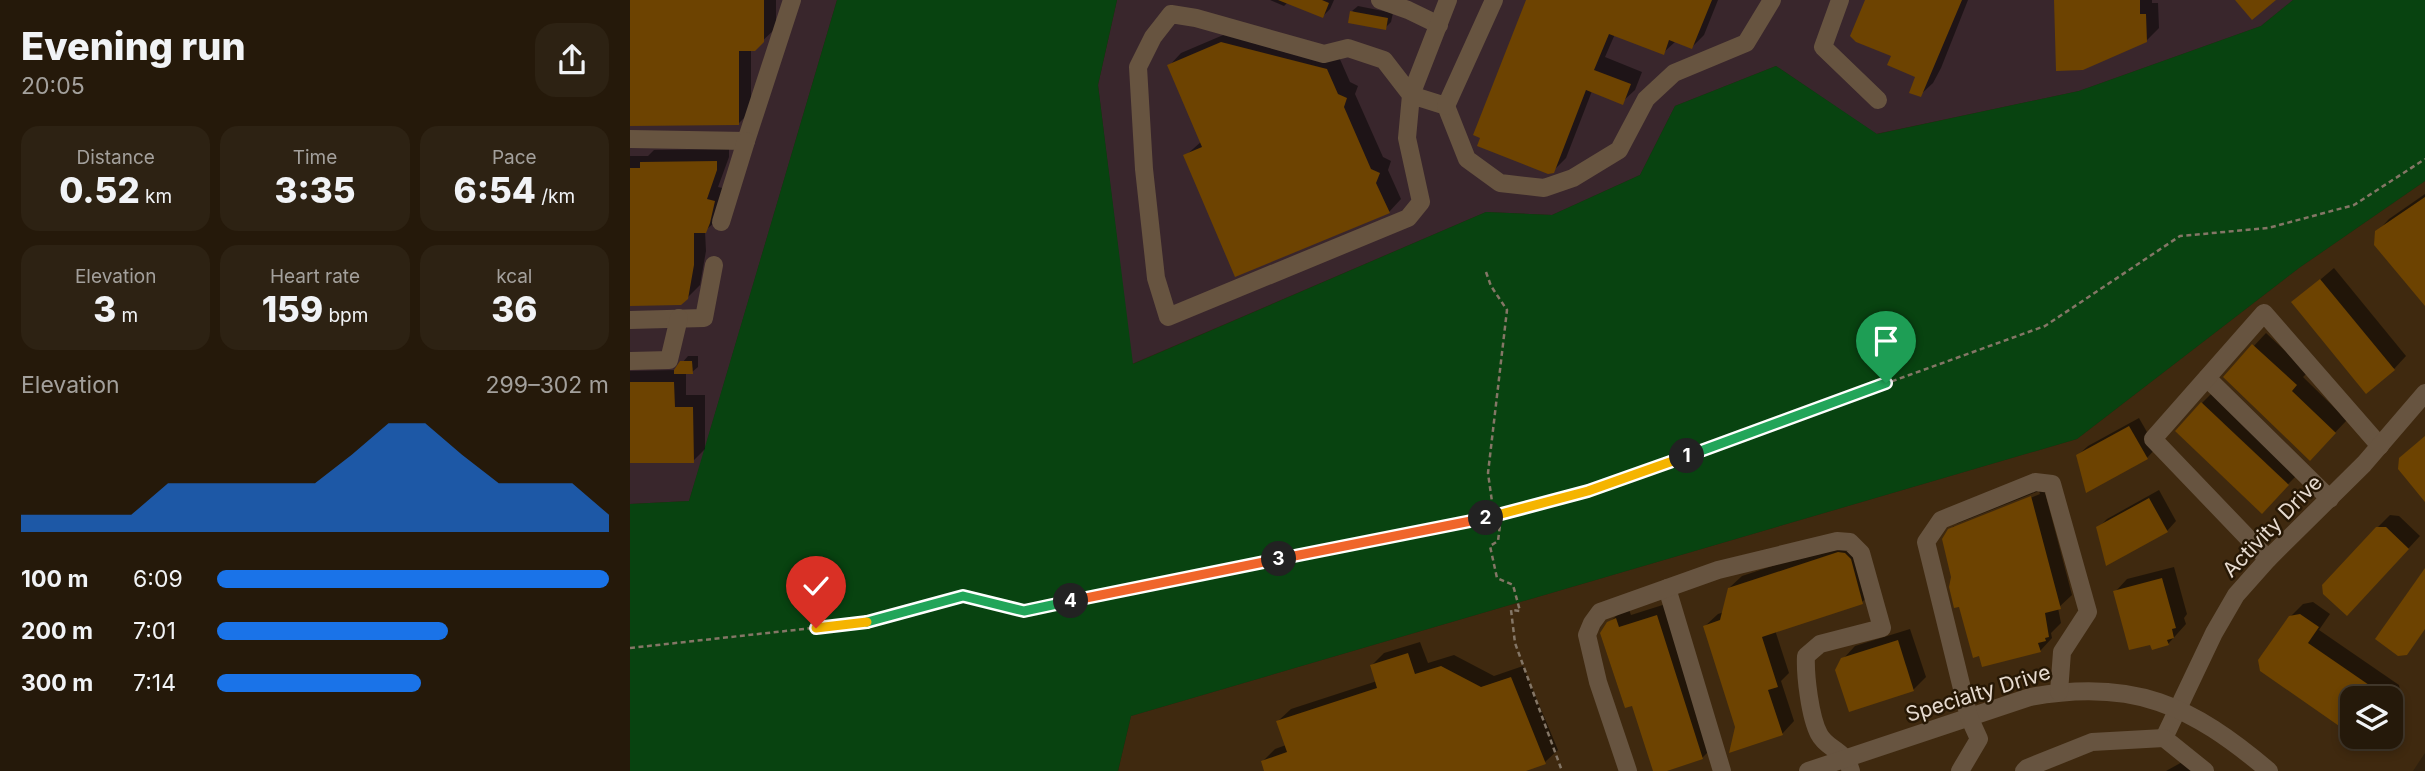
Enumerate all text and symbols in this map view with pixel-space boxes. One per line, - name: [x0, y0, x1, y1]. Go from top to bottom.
- text: Evening run: [21, 23, 246, 69]
- button: share: [535, 23, 609, 97]
- text: 20:05: [21, 72, 85, 100]
- text: Distance: [76, 146, 155, 169]
- text: Time: [293, 146, 337, 169]
- text: Pace: [492, 146, 537, 169]
- text: 0.52: [59, 169, 140, 211]
- text: 3:35: [274, 169, 356, 211]
- text: 6:54: [453, 169, 536, 211]
- text: km: [140, 185, 172, 208]
- text: /km: [536, 185, 575, 208]
- text: Elevation: [75, 265, 156, 288]
- text: Heart rate: [270, 265, 360, 288]
- text: kcal: [496, 265, 532, 288]
- text: 3: [93, 288, 116, 330]
- text: 159: [262, 288, 323, 330]
- text: 36: [491, 288, 537, 330]
- text: m: [116, 304, 138, 327]
- text: bpm: [323, 304, 368, 327]
- pin: [1856, 311, 1916, 383]
- icon: arrive: [1867, 322, 1905, 360]
- text: Elevation: [21, 371, 120, 399]
- text: 299–302 m: [486, 371, 609, 399]
- pin: 1: [1670, 438, 1704, 474]
- text: 1: [1682, 444, 1691, 467]
- street label: Activity Drive: [2217, 470, 2327, 582]
- pin: 2: [1468, 500, 1504, 536]
- text: 2: [1480, 506, 1491, 529]
- pin: 3: [1262, 542, 1296, 576]
- text: 3: [1272, 547, 1285, 570]
- pin: [786, 556, 846, 628]
- text: 100 m: [21, 565, 88, 593]
- text: 6:09: [133, 565, 183, 593]
- icon: check: [797, 567, 835, 605]
- pin: 4: [1054, 584, 1088, 618]
- text: 4: [1064, 589, 1077, 612]
- text: 200 m: [21, 617, 93, 645]
- text: 7:01: [133, 617, 176, 645]
- street label: Specialty Drive: [1903, 659, 2053, 727]
- text: 300 m: [21, 669, 93, 697]
- text: 7:14: [133, 669, 176, 697]
- map controls: [2340, 686, 2403, 749]
- button: layers: [2340, 686, 2403, 749]

